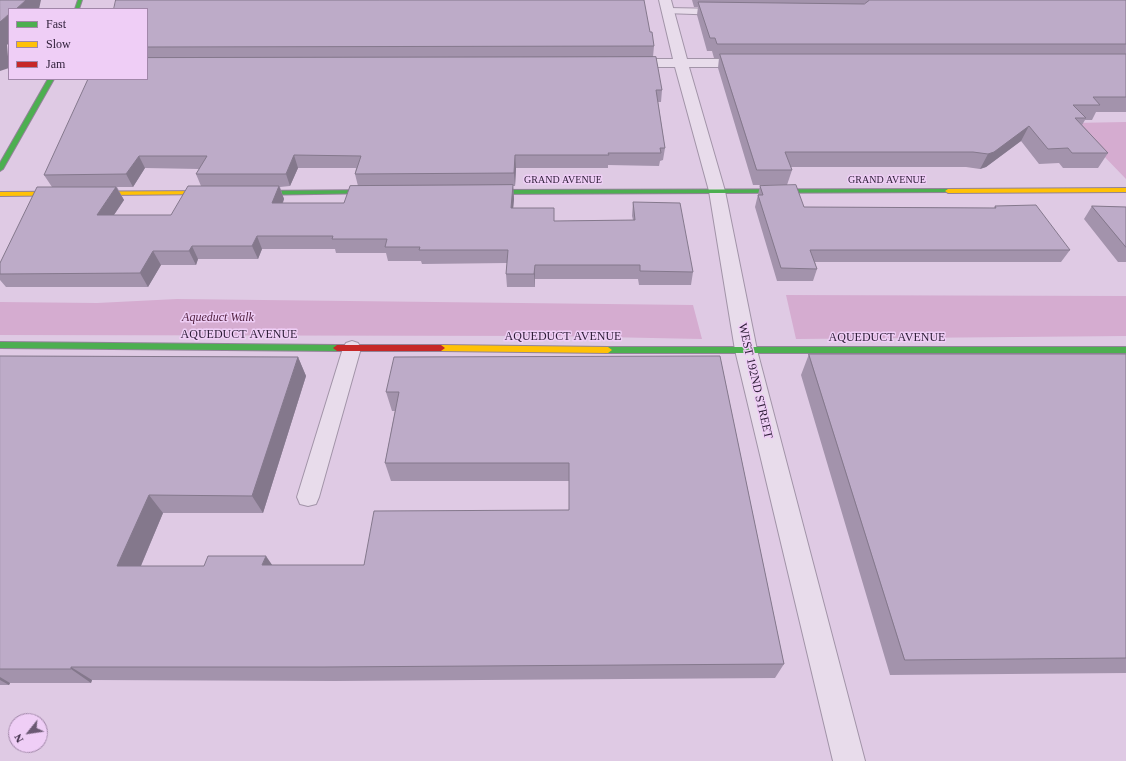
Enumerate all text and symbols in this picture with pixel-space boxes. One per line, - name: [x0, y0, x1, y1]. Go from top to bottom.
- legend: [8, 8, 148, 80]
- text: Fast: [46, 17, 66, 31]
- text: Slow: [46, 37, 71, 51]
- text: Jam: [46, 57, 65, 71]
- street label: GRAND AVENUE: [524, 174, 602, 186]
- street label: GRAND AVENUE: [848, 174, 926, 186]
- park label: Aqueduct Walk: [182, 311, 254, 325]
- street label: WEST 192ND STREET: [735, 322, 775, 440]
- street label: AQUEDUCT AVENUE: [181, 328, 297, 342]
- street label: AQUEDUCT AVENUE: [505, 330, 621, 344]
- street label: AQUEDUCT AVENUE: [829, 331, 945, 345]
- north arrow: [8, 713, 48, 753]
- text: N: [11, 732, 26, 745]

